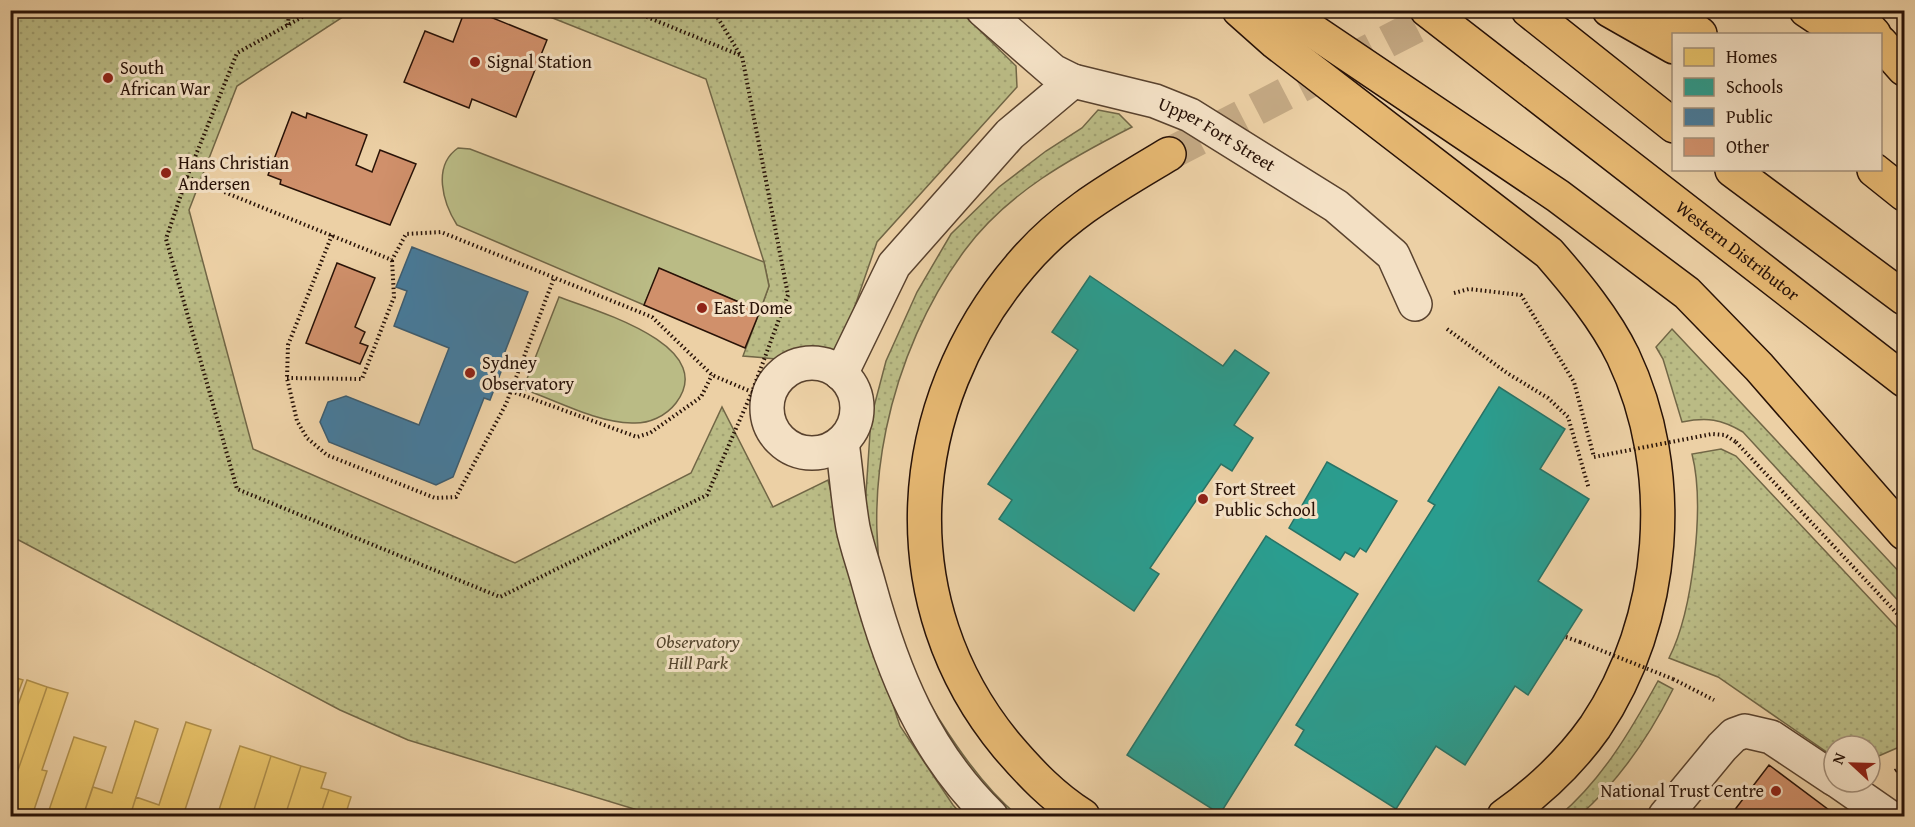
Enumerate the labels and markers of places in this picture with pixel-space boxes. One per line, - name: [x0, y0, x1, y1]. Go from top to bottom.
- place label: Signal Station: [487, 48, 592, 75]
- place label: South African War: [120, 54, 211, 102]
- marker: Signal Station: [468, 55, 482, 69]
- marker: South African War: [101, 71, 115, 85]
- place label: Hans Christian Andersen: [178, 149, 289, 197]
- marker: Hans Christian Andersen: [159, 166, 173, 180]
- place label: East Dome: [714, 294, 792, 321]
- marker: East Dome: [695, 301, 709, 315]
- place label: Sydney Observatory: [482, 349, 574, 397]
- marker: Sydney Observatory: [463, 366, 477, 380]
- place label: Fort Street Public School: [1215, 475, 1316, 523]
- marker: Fort Street Public School: [1196, 492, 1210, 506]
- place label: National Trust Centre: [1601, 777, 1764, 804]
- marker: National Trust Centre: [1769, 784, 1783, 798]

